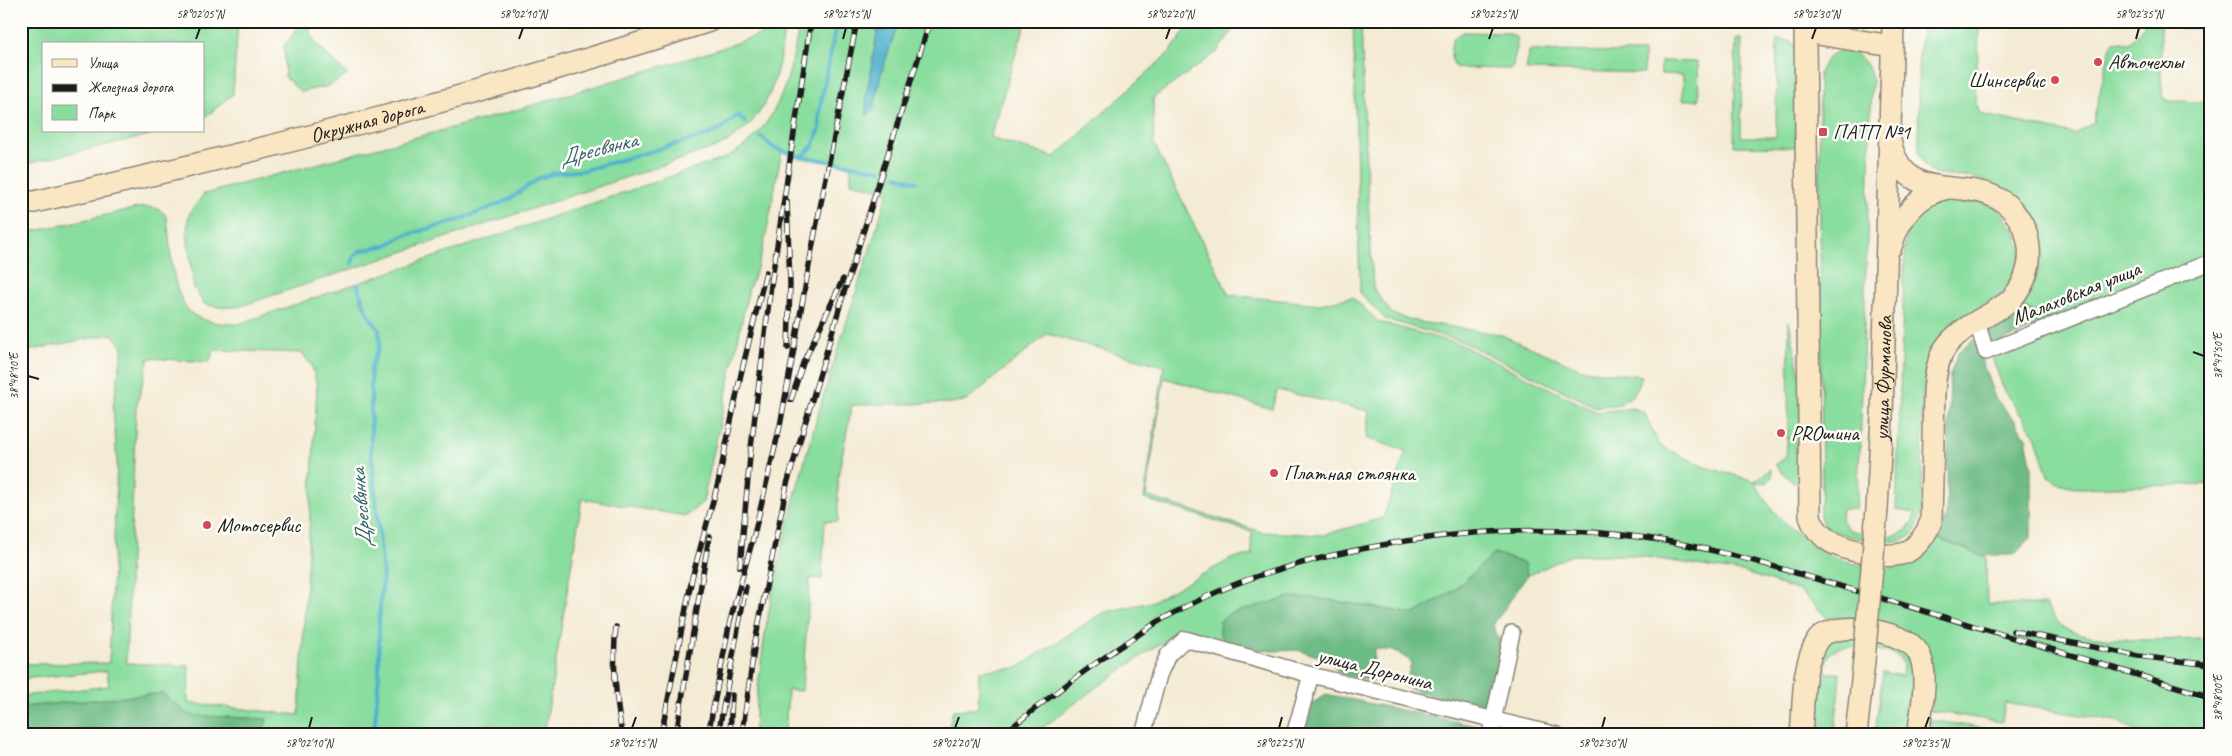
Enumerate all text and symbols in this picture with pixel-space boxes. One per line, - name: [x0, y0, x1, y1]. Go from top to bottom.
- text: 58°02'05"N: [176, 6, 225, 22]
- text: 58°02'10"N: [499, 6, 548, 22]
- text: 58°02'15"N: [822, 6, 871, 22]
- text: 58°02'20"N: [1146, 6, 1195, 22]
- text: 58°02'25"N: [1469, 6, 1518, 22]
- text: 58°02'30"N: [1792, 6, 1841, 22]
- text: 58°02'35"N: [2115, 6, 2164, 22]
- legend: [42, 42, 205, 132]
- place label: Авточехлы: [2108, 49, 2185, 75]
- text: Улица: [88, 54, 119, 73]
- marker: Авточехлы: [2092, 56, 2104, 68]
- place label: Шинсервис: [1968, 67, 2047, 93]
- marker: Шинсервис: [2049, 74, 2061, 86]
- text: Железная дорога: [88, 78, 175, 97]
- street label: Окружная дорога: [308, 93, 429, 148]
- text: Парк: [88, 104, 116, 123]
- place label: ПАТП №1: [1833, 119, 1912, 145]
- water label: Дресвянка: [556, 125, 643, 172]
- marker: ПАТП №1: [1817, 126, 1829, 138]
- street label: Малаховская улица: [2008, 255, 2146, 331]
- street label: улица Фурманова: [1868, 314, 1898, 443]
- text: 38°47'50"E: [2210, 331, 2226, 379]
- text: 38°48'10"E: [6, 351, 22, 399]
- place label: PROшина: [1791, 420, 1860, 446]
- marker: PROшина: [1775, 427, 1787, 439]
- place label: Платная стоянка: [1284, 460, 1417, 486]
- water label: Дресвянка: [343, 464, 378, 549]
- marker: Платная стоянка: [1268, 467, 1280, 479]
- place label: Мотосервис: [217, 512, 302, 538]
- marker: Мотосервис: [201, 519, 213, 531]
- street label: улица Доронина: [1313, 642, 1437, 696]
- text: 38°48'00"E: [2210, 673, 2226, 721]
- text: 58°02'10"N: [285, 735, 334, 751]
- text: 58°02'15"N: [608, 735, 657, 751]
- text: 58°02'20"N: [931, 735, 980, 751]
- text: 58°02'25"N: [1255, 735, 1304, 751]
- text: 58°02'30"N: [1578, 735, 1627, 751]
- text: 58°02'35"N: [1901, 735, 1950, 751]

